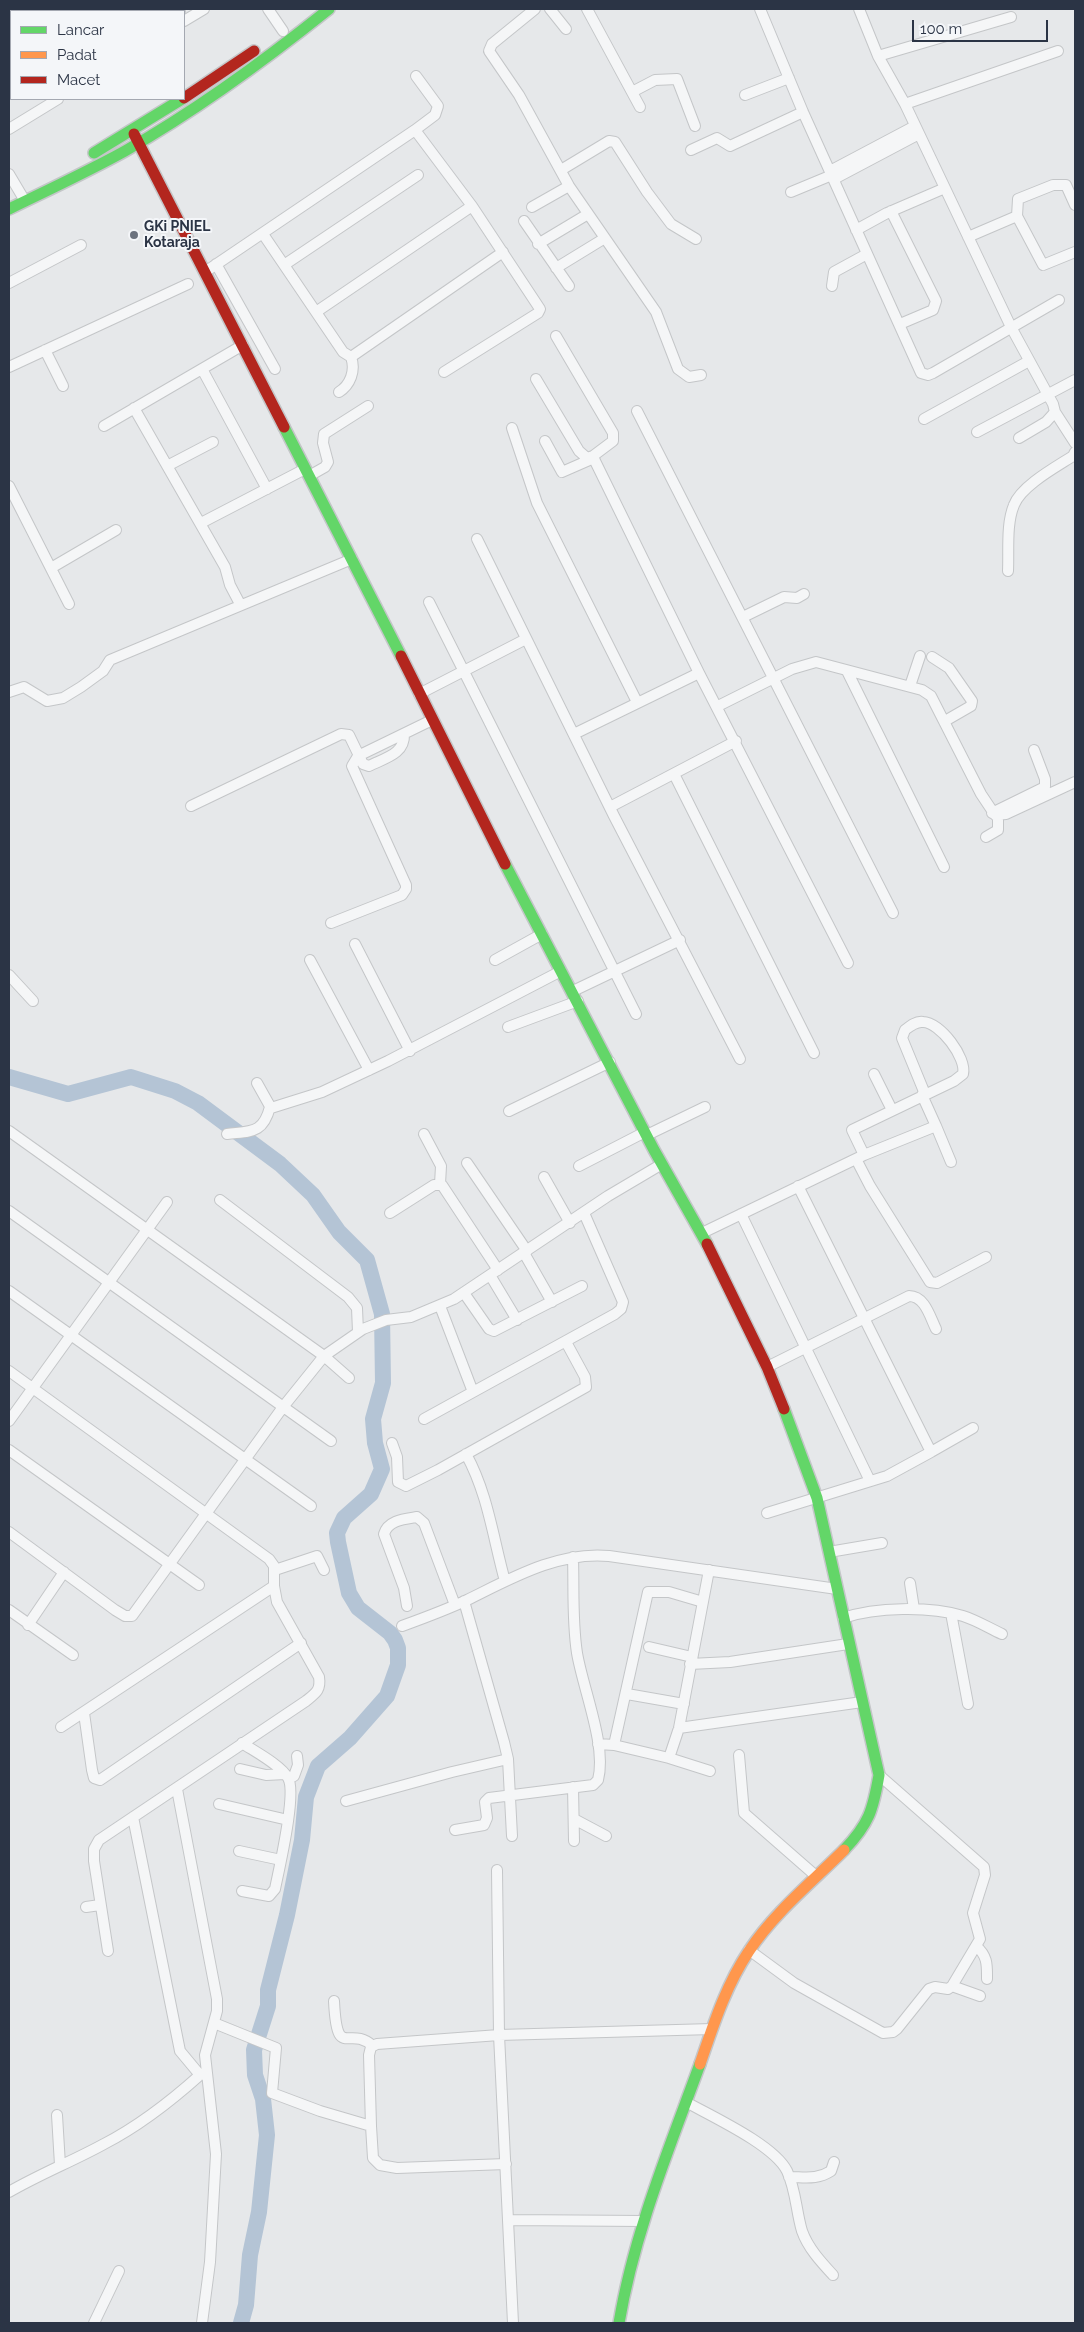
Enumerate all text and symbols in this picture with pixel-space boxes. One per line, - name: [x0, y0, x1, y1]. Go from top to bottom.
- legend: [10, 10, 185, 100]
- scale bar: [914, 10, 1050, 42]
- text: 100 m: [920, 20, 962, 38]
- text: Lancar: [57, 21, 104, 39]
- text: Padat: [57, 46, 97, 64]
- text: Macet: [57, 71, 100, 89]
- place label: GKi PNIEL Kotaraja: [144, 219, 210, 252]
- marker: GKi PNIEL Kotaraja: [128, 229, 140, 241]

